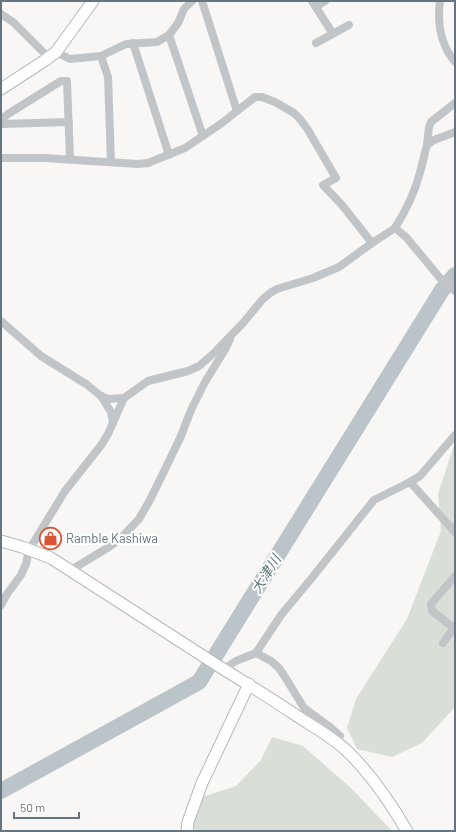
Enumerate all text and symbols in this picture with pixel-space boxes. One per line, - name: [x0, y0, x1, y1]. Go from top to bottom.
- shop icon: Ramble Kashiwa: [38, 525, 64, 551]
- place label: Ramble Kashiwa: [66, 530, 158, 546]
- water label: 大津川: [247, 550, 285, 596]
- scale bar: [14, 794, 79, 820]
- text: 50 m: [20, 800, 45, 814]

